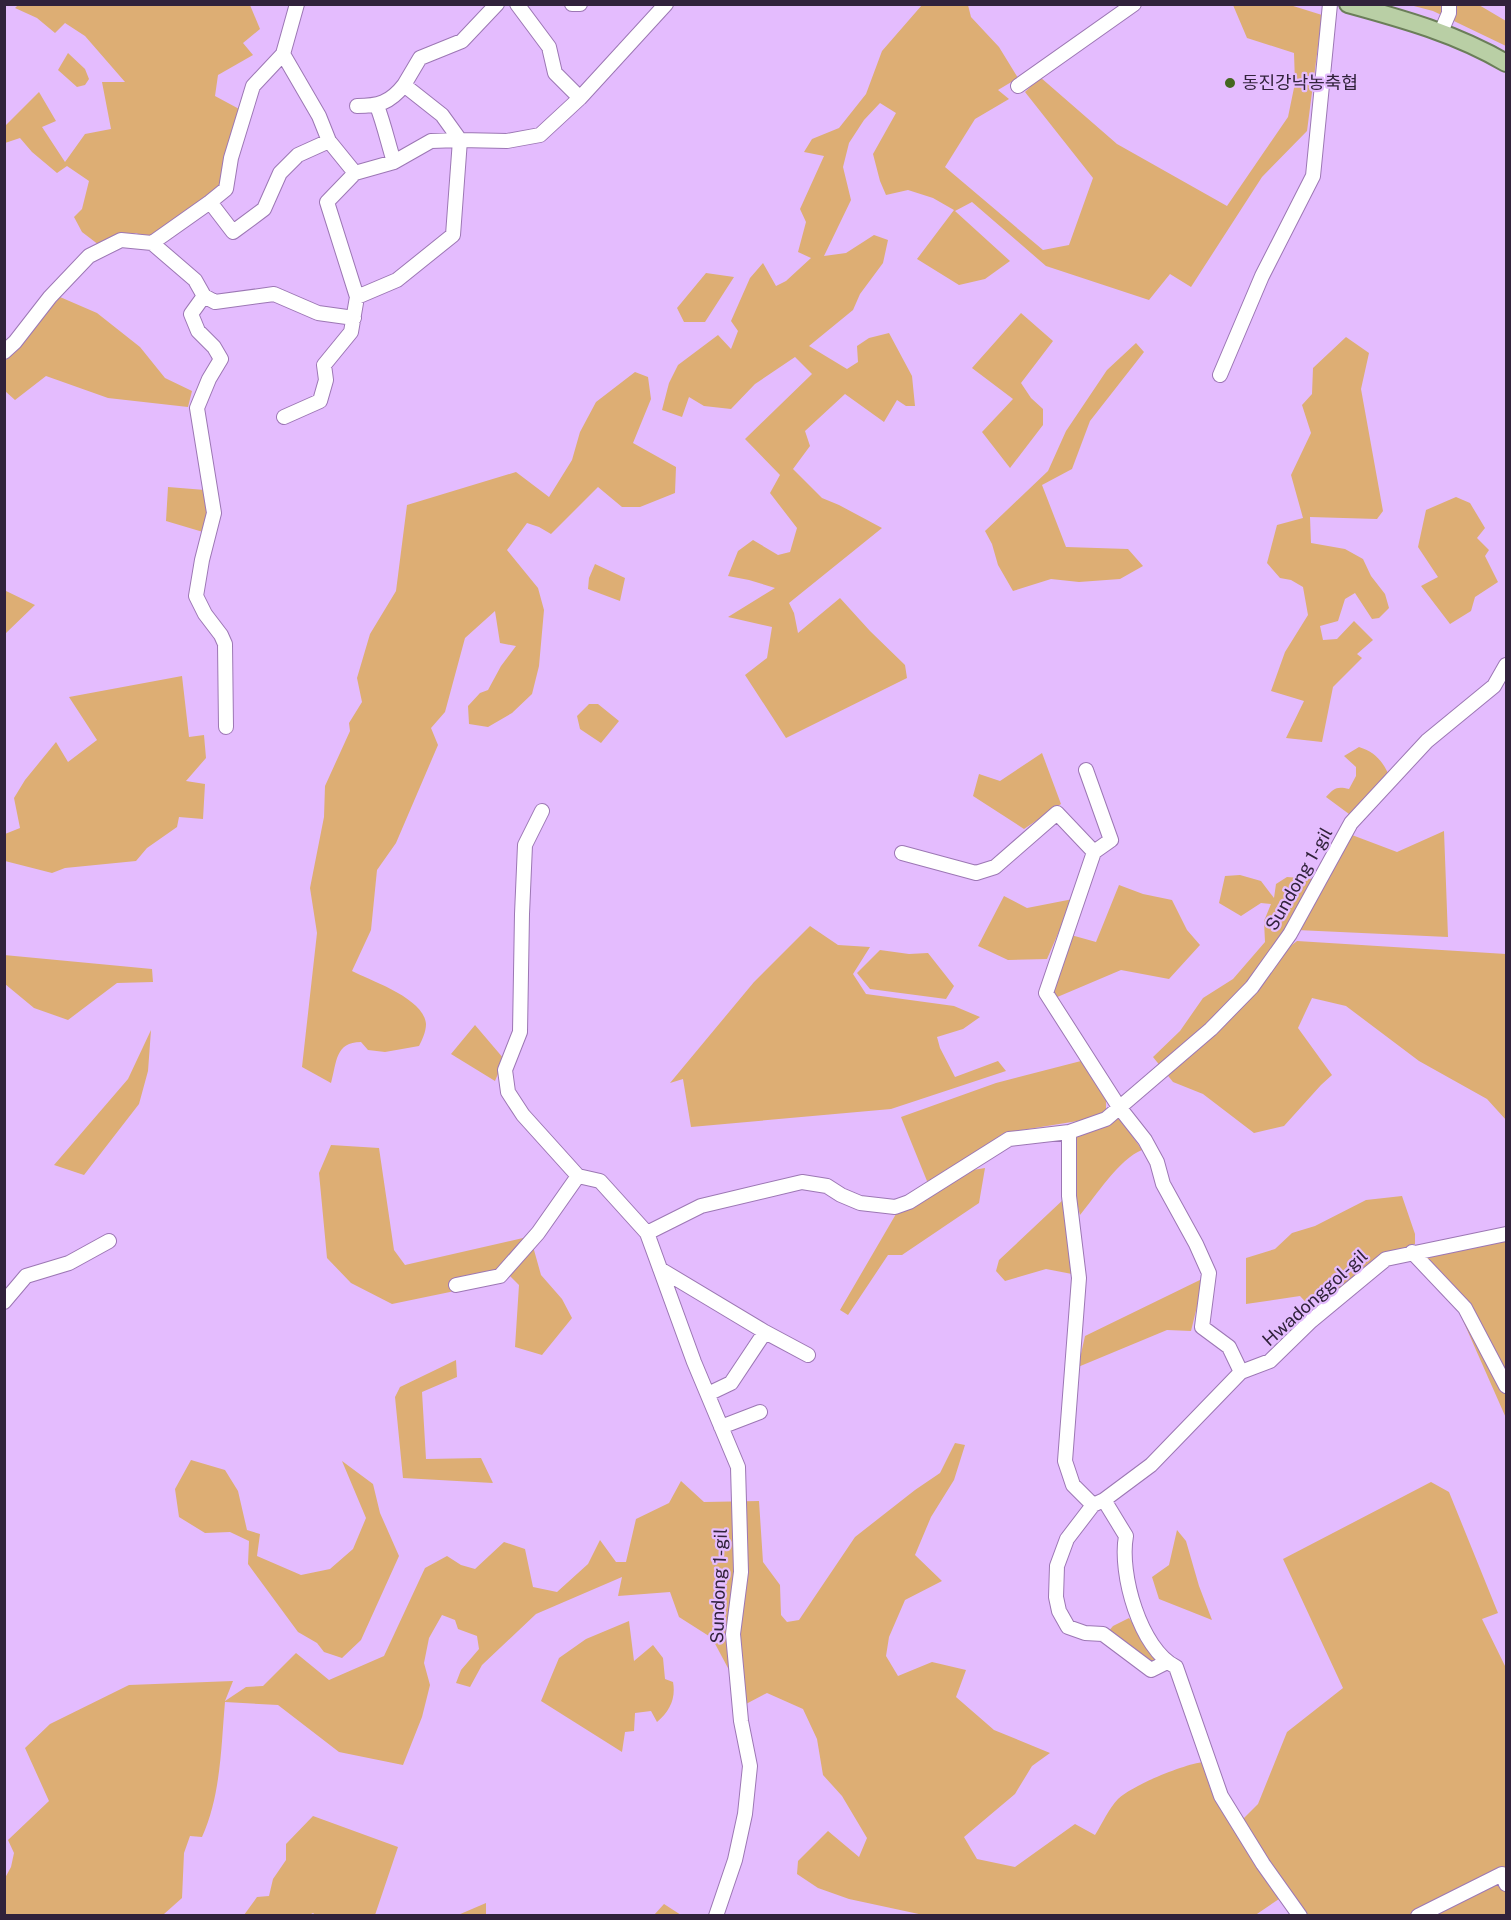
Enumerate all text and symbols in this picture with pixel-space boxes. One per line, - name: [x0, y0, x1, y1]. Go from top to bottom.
- place label: 동진강낙농축협: [1242, 72, 1358, 93]
- marker: 동진강낙농축협: [1223, 76, 1237, 90]
- street label: Sundong 1-gil: [1261, 824, 1336, 934]
- street label: Hwadonggol-gil: [1258, 1245, 1371, 1350]
- street label: Sundong 1-gil: [706, 1528, 731, 1644]

